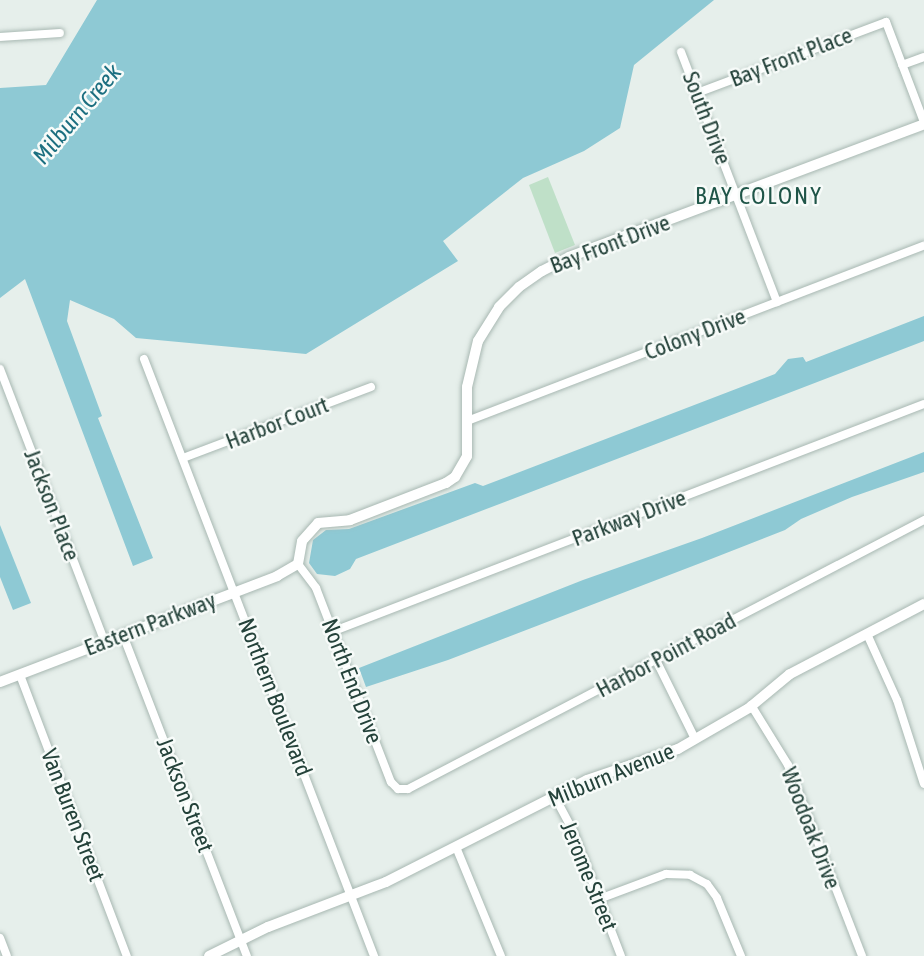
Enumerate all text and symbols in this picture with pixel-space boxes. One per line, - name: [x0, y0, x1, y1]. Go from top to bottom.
- street label: Bay Front Place: [726, 21, 856, 93]
- water label: Milburn Creek: [27, 58, 127, 170]
- street label: South Drive: [677, 68, 737, 168]
- district label: BAY COLONY: [696, 182, 822, 210]
- street label: Bay Front Drive: [546, 209, 674, 279]
- street label: Colony Drive: [640, 302, 750, 366]
- street label: Harbor Court: [222, 391, 332, 455]
- street label: Jackson Place: [18, 445, 86, 565]
- street label: Parkway Drive: [568, 484, 690, 552]
- street label: Eastern Parkway: [80, 586, 220, 662]
- street label: Harbor Point Road: [591, 607, 741, 703]
- street label: Northern Boulevard: [232, 614, 318, 780]
- street label: North End Drive: [316, 615, 388, 747]
- street label: Jackson Street: [151, 734, 219, 856]
- street label: Milburn Avenue: [544, 737, 678, 813]
- street label: Van Buren Street: [35, 745, 111, 885]
- street label: Woodoak Drive: [775, 763, 847, 893]
- street label: Jerome Street: [554, 817, 624, 935]

